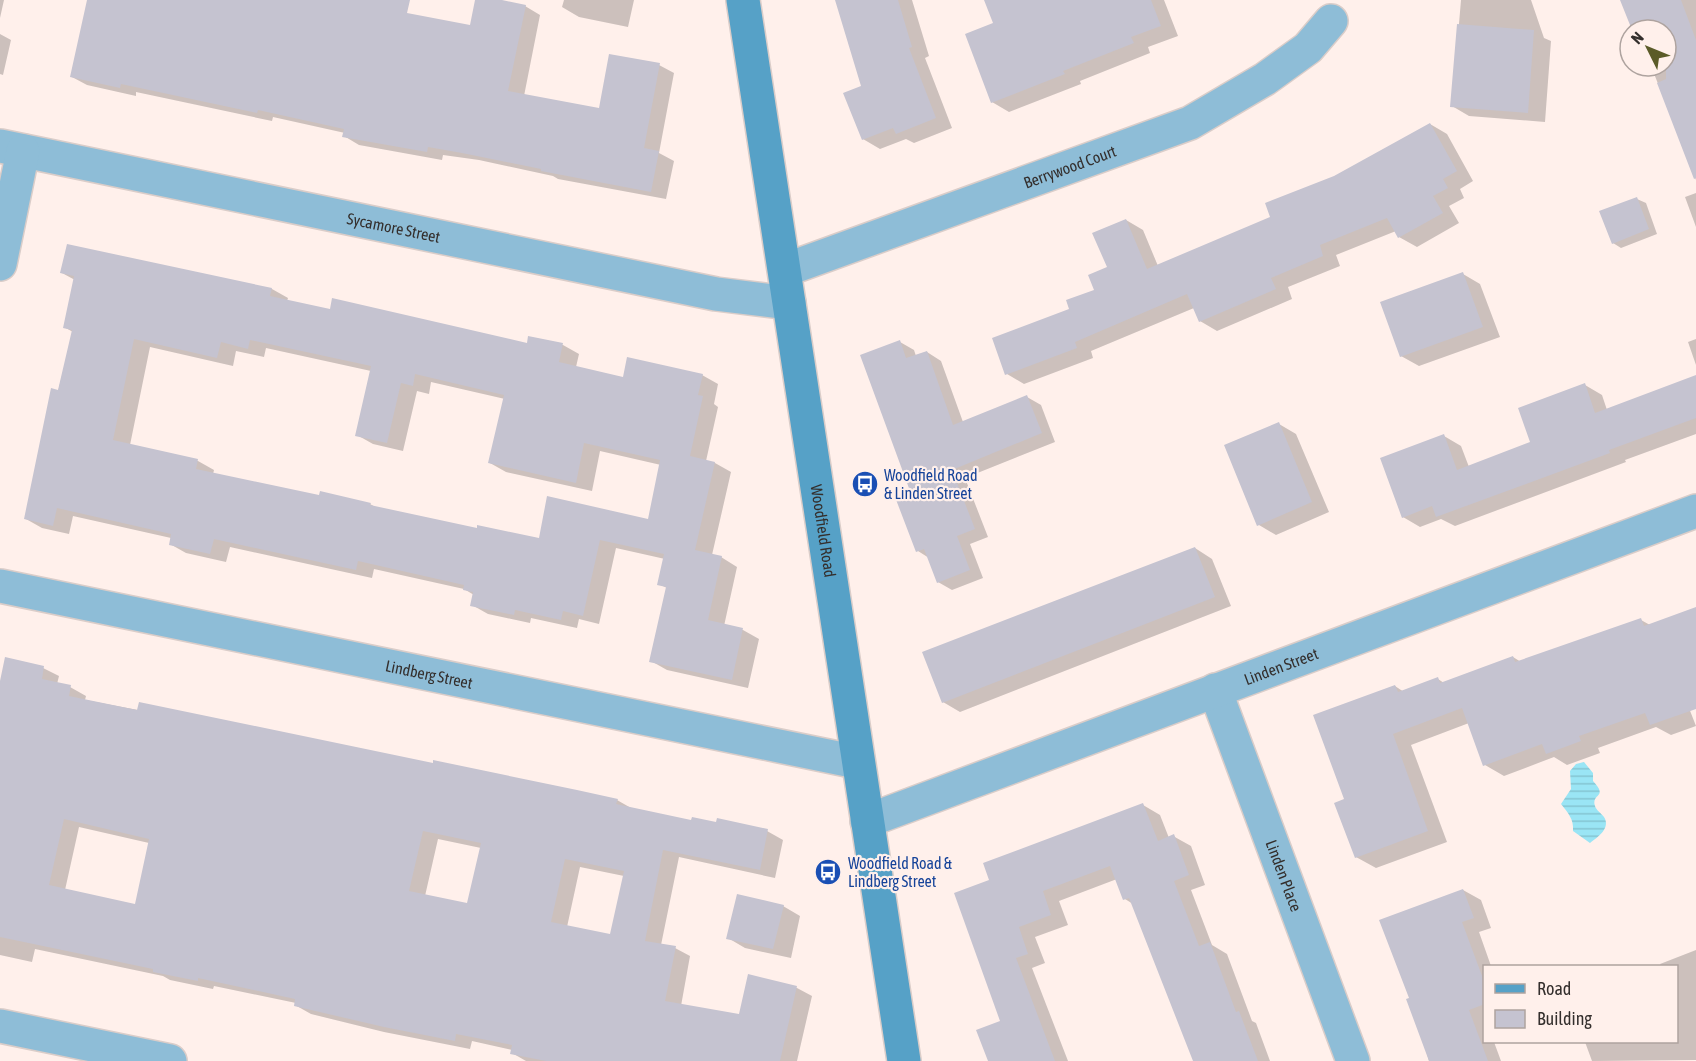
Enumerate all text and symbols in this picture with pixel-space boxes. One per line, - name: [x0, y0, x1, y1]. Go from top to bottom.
- north arrow: [1618, 18, 1678, 78]
- text: N: [1627, 28, 1647, 47]
- street label: Berrywood Court: [1021, 142, 1119, 192]
- street label: Sycamore Street: [345, 209, 442, 246]
- place label: Woodfield Road & Linden Street: [884, 466, 978, 502]
- bus stop icon: Woodfield Road & Linden Street: [850, 469, 880, 499]
- street label: Woodfield Road: [808, 483, 839, 579]
- street label: Linden Street: [1241, 644, 1321, 688]
- street label: Lindberg Street: [384, 656, 475, 692]
- street label: Linden Place: [1262, 837, 1306, 914]
- place label: Woodfield Road & Lindberg Street: [848, 854, 953, 891]
- bus stop icon: Woodfield Road & Lindberg Street: [813, 857, 843, 887]
- legend: [1483, 965, 1678, 1043]
- text: Road: [1537, 978, 1571, 999]
- text: Building: [1537, 1008, 1592, 1029]

